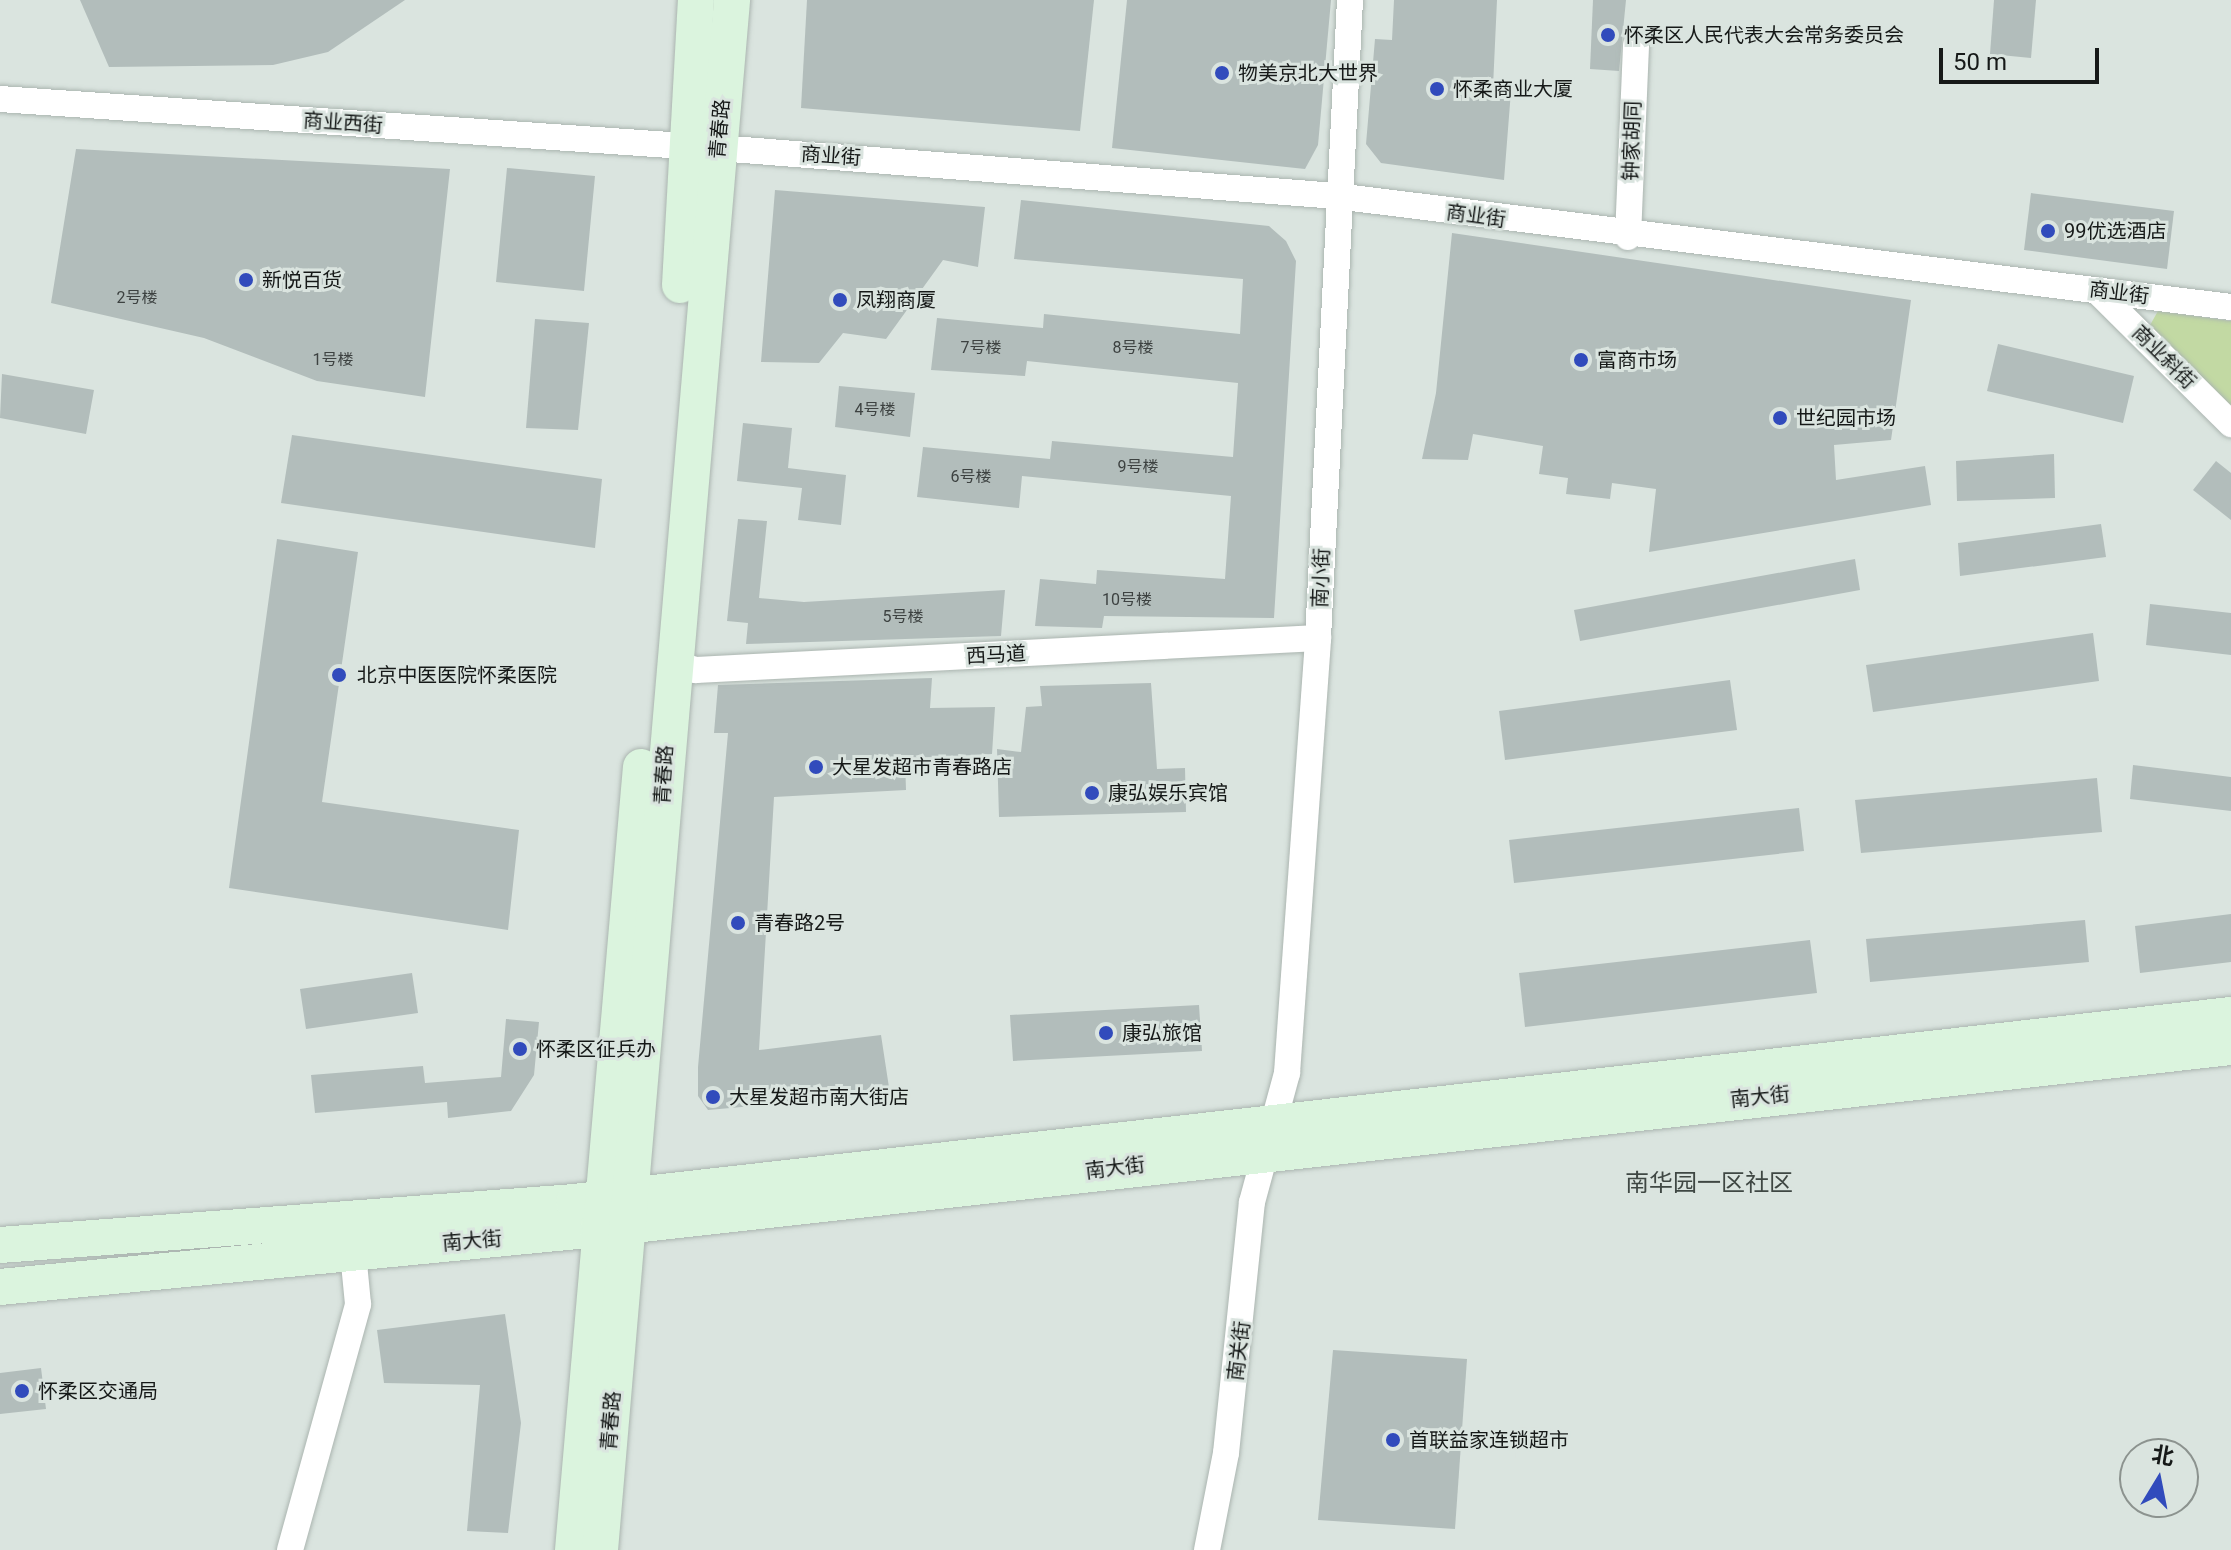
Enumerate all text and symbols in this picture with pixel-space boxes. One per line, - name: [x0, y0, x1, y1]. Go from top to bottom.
- place label: 怀柔区人民代表大会常务委员会: [1624, 23, 1904, 47]
- marker: 怀柔区人民代表大会常务委员会: [1599, 26, 1617, 44]
- scale bar: [1943, 32, 2103, 82]
- text: 50 m: [1953, 48, 2007, 76]
- place label: 物美京北大世界: [1238, 61, 1378, 85]
- marker: 物美京北大世界: [1213, 64, 1231, 82]
- place label: 怀柔商业大厦: [1453, 77, 1573, 101]
- marker: 怀柔商业大厦: [1428, 80, 1446, 98]
- street label: 青春路: [705, 98, 735, 160]
- street label: 钟家胡同: [1619, 101, 1645, 181]
- street label: 商业西街: [302, 108, 384, 138]
- street label: 商业街: [800, 142, 862, 170]
- street label: 商业街: [1445, 200, 1507, 232]
- place label: 99优选酒店: [2064, 219, 2166, 243]
- marker: 99优选酒店: [2039, 222, 2057, 240]
- place label: 新悦百货: [262, 268, 342, 292]
- marker: 新悦百货: [237, 271, 255, 289]
- street label: 商业街: [2088, 277, 2150, 309]
- house number: 2号楼: [117, 288, 157, 308]
- place label: 凤翔商厦: [856, 288, 936, 312]
- marker: 凤翔商厦: [831, 291, 849, 309]
- street label: 商业斜街: [2127, 320, 2201, 394]
- house number: 7号楼: [961, 338, 1001, 358]
- house number: 8号楼: [1113, 338, 1153, 358]
- place label: 富商市场: [1597, 348, 1677, 372]
- house number: 1号楼: [313, 350, 353, 370]
- marker: 富商市场: [1572, 351, 1590, 369]
- house number: 4号楼: [855, 400, 895, 420]
- place label: 世纪园市场: [1796, 406, 1896, 430]
- marker: 世纪园市场: [1771, 409, 1789, 427]
- house number: 9号楼: [1118, 457, 1158, 477]
- house number: 6号楼: [951, 467, 991, 487]
- street label: 南小街: [1308, 548, 1334, 608]
- house number: 10号楼: [1102, 590, 1152, 610]
- house number: 5号楼: [883, 607, 923, 627]
- street label: 西马道: [965, 641, 1027, 669]
- place label: 北京中医医院怀柔医院: [357, 663, 557, 687]
- marker: 北京中医医院怀柔医院: [328, 664, 350, 686]
- street label: 青春路: [650, 744, 678, 806]
- place label: 大星发超市青春路店: [832, 755, 1012, 779]
- marker: 大星发超市青春路店: [807, 758, 825, 776]
- place label: 康弘娱乐宾馆: [1108, 781, 1228, 805]
- marker: 康弘娱乐宾馆: [1083, 784, 1101, 802]
- place label: 青春路2号: [754, 911, 845, 935]
- marker: 青春路2号: [729, 914, 747, 932]
- place label: 康弘旅馆: [1122, 1021, 1202, 1045]
- marker: 康弘旅馆: [1097, 1024, 1115, 1042]
- place label: 怀柔区征兵办: [536, 1037, 656, 1061]
- marker: 怀柔区征兵办: [511, 1040, 529, 1058]
- street label: 南大街: [1729, 1082, 1791, 1112]
- place label: 大星发超市南大街店: [729, 1085, 909, 1109]
- marker: 大星发超市南大街店: [704, 1088, 722, 1106]
- street label: 南大街: [1084, 1152, 1146, 1184]
- district label: 南华园一区社区: [1625, 1170, 1793, 1198]
- street label: 南大街: [441, 1226, 503, 1256]
- street label: 南关街: [1223, 1320, 1255, 1382]
- place label: 怀柔区交通局: [38, 1379, 158, 1403]
- marker: 怀柔区交通局: [13, 1382, 31, 1400]
- street label: 青春路: [596, 1390, 626, 1452]
- place label: 首联益家连锁超市: [1409, 1428, 1569, 1452]
- marker: 首联益家连锁超市: [1384, 1431, 1402, 1449]
- north arrow: [2119, 1438, 2199, 1518]
- text: 北: [2150, 1442, 2176, 1470]

